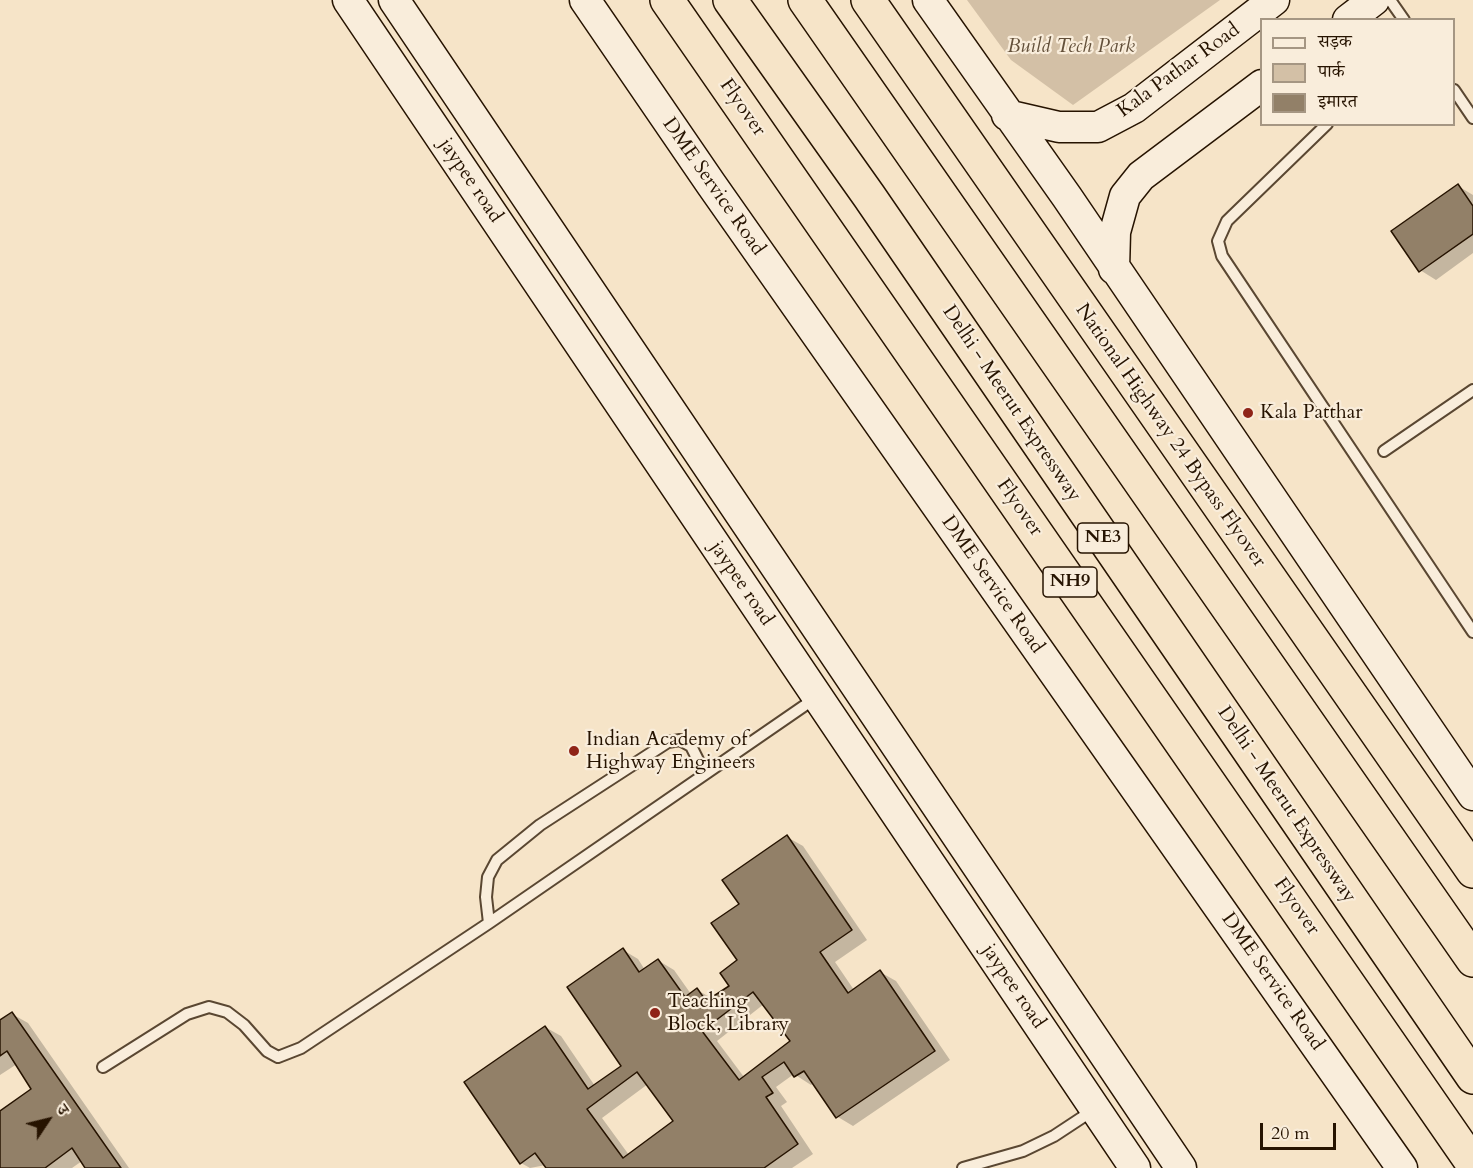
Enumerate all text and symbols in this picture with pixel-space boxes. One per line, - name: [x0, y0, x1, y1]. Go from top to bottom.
- street label: Kala Pathar Road: [1113, 18, 1245, 124]
- legend: [1260, 18, 1455, 126]
- text: सड़क: [1318, 29, 1352, 54]
- park label: Build Tech Park: [1007, 35, 1135, 59]
- text: पार्क: [1318, 59, 1345, 84]
- street label: Flyover: [714, 75, 770, 141]
- text: इमारत: [1318, 89, 1357, 114]
- street label: DME Service Road: [657, 114, 769, 260]
- street label: jaypee road: [433, 134, 507, 228]
- street label: National Highway 24 Bypass Flyover: [1069, 299, 1271, 573]
- street label: Delhi - Meerut Expressway: [936, 301, 1086, 507]
- place label: Kala Patthar: [1260, 401, 1363, 425]
- marker: Kala Patthar: [1241, 406, 1255, 420]
- street label: Flyover: [991, 475, 1047, 541]
- street label: DME Service Road: [936, 512, 1048, 658]
- road number: NE3: [1078, 523, 1128, 553]
- street label: jaypee road: [704, 537, 778, 631]
- road number: NH9: [1043, 567, 1097, 597]
- street label: Delhi - Meerut Expressway: [1211, 702, 1361, 908]
- place label: Indian Academy of Highway Engineers: [586, 728, 755, 775]
- marker: Indian Academy of Highway Engineers: [567, 744, 581, 758]
- street label: Flyover: [1268, 874, 1324, 940]
- street label: DME Service Road: [1216, 909, 1328, 1055]
- street label: jaypee road: [976, 940, 1050, 1034]
- place label: Teaching Block, Library: [667, 990, 789, 1037]
- marker: Teaching Block, Library: [648, 1006, 662, 1020]
- north arrow: [18, 1090, 78, 1150]
- text: उ: [51, 1100, 74, 1119]
- scale bar: [1263, 1111, 1340, 1149]
- text: 20 m: [1271, 1121, 1310, 1146]

